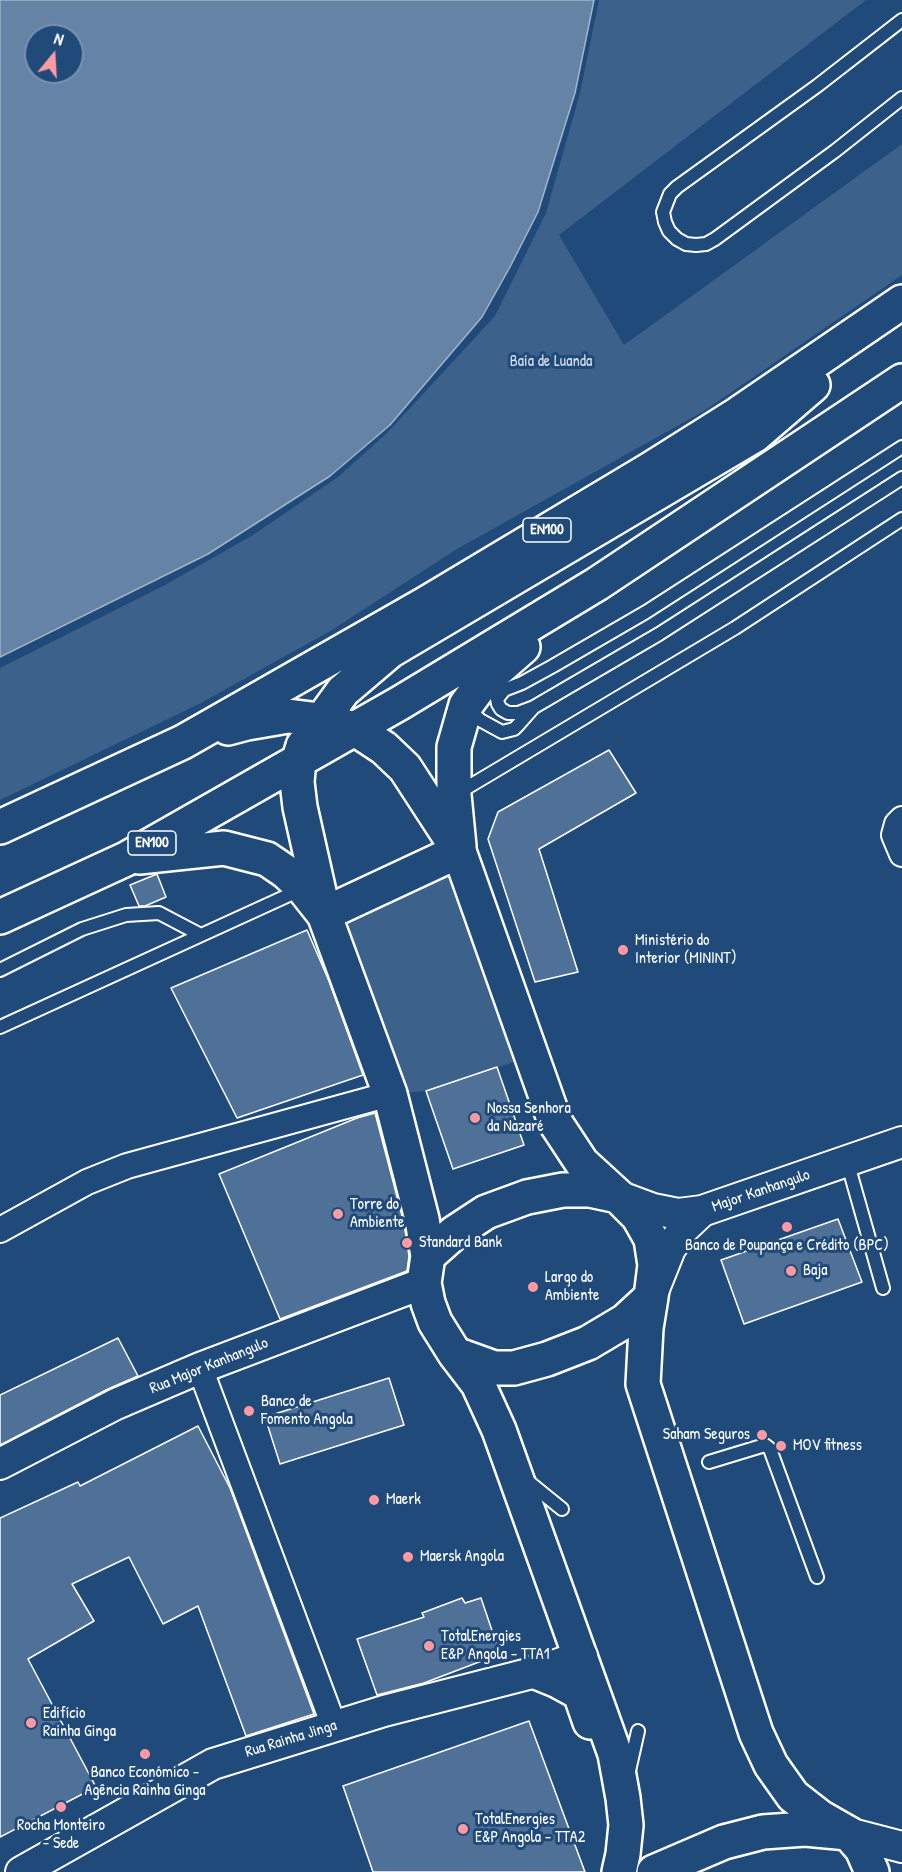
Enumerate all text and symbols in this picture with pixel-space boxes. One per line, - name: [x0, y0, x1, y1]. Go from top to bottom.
- north arrow: [24, 24, 84, 84]
- text: N: [51, 27, 66, 51]
- park label: Baía de Luanda: [510, 352, 592, 372]
- road number: EN100: [523, 518, 571, 542]
- road number: EN100: [128, 831, 176, 855]
- place label: Ministério do Interior (MININT): [635, 931, 737, 969]
- marker: Ministério do Interior (MININT): [616, 943, 630, 957]
- place label: Nossa Senhora da Nazaré: [487, 1099, 571, 1137]
- marker: Nossa Senhora da Nazaré: [468, 1111, 482, 1125]
- street label: Major Kanhangulo: [710, 1165, 812, 1217]
- place label: Torre do Ambiente: [350, 1195, 404, 1233]
- marker: Torre do Ambiente: [331, 1207, 345, 1221]
- marker: Banco de Poupança e Crédito (BPC): [780, 1220, 794, 1234]
- place label: Standard Bank: [419, 1233, 502, 1253]
- marker: Standard Bank: [400, 1236, 414, 1250]
- place label: Banco de Poupança e Crédito (BPC): [685, 1236, 889, 1256]
- place label: Baja: [803, 1261, 827, 1281]
- marker: Baja: [784, 1264, 798, 1278]
- place label: Largo do Ambiente: [545, 1268, 599, 1306]
- marker: Largo do Ambiente: [526, 1280, 540, 1294]
- street label: Rua Major Kanhangulo: [147, 1334, 271, 1398]
- place label: Banco de Fomento Angola: [261, 1392, 353, 1430]
- marker: Banco de Fomento Angola: [242, 1404, 256, 1418]
- place label: Saham Seguros: [663, 1425, 750, 1445]
- marker: Saham Seguros: [755, 1428, 769, 1442]
- place label: MOV fitness: [793, 1436, 862, 1456]
- marker: MOV fitness: [774, 1439, 788, 1453]
- place label: Maerk: [386, 1490, 421, 1510]
- marker: Maerk: [367, 1493, 381, 1507]
- place label: Maersk Angola: [420, 1547, 504, 1567]
- marker: Maersk Angola: [401, 1550, 415, 1564]
- place label: TotalEnergies E&P Angola - TTA1: [441, 1627, 549, 1665]
- marker: TotalEnergies E&P Angola - TTA1: [422, 1639, 436, 1653]
- place label: Edifício Rainha Ginga: [43, 1704, 116, 1742]
- marker: Edifício Rainha Ginga: [24, 1716, 38, 1730]
- street label: Rua Rainha Jinga: [243, 1716, 339, 1762]
- marker: Banco Económico - Agência Rainha Ginga: [138, 1747, 152, 1761]
- place label: Banco Económico - Agência Rainha Ginga: [84, 1763, 206, 1801]
- marker: Rocha Monteiro - Sede: [54, 1800, 68, 1814]
- place label: TotalEnergies E&P Angola - TTA2: [475, 1810, 585, 1848]
- place label: Rocha Monteiro - Sede: [17, 1816, 105, 1854]
- marker: TotalEnergies E&P Angola - TTA2: [456, 1822, 470, 1836]

